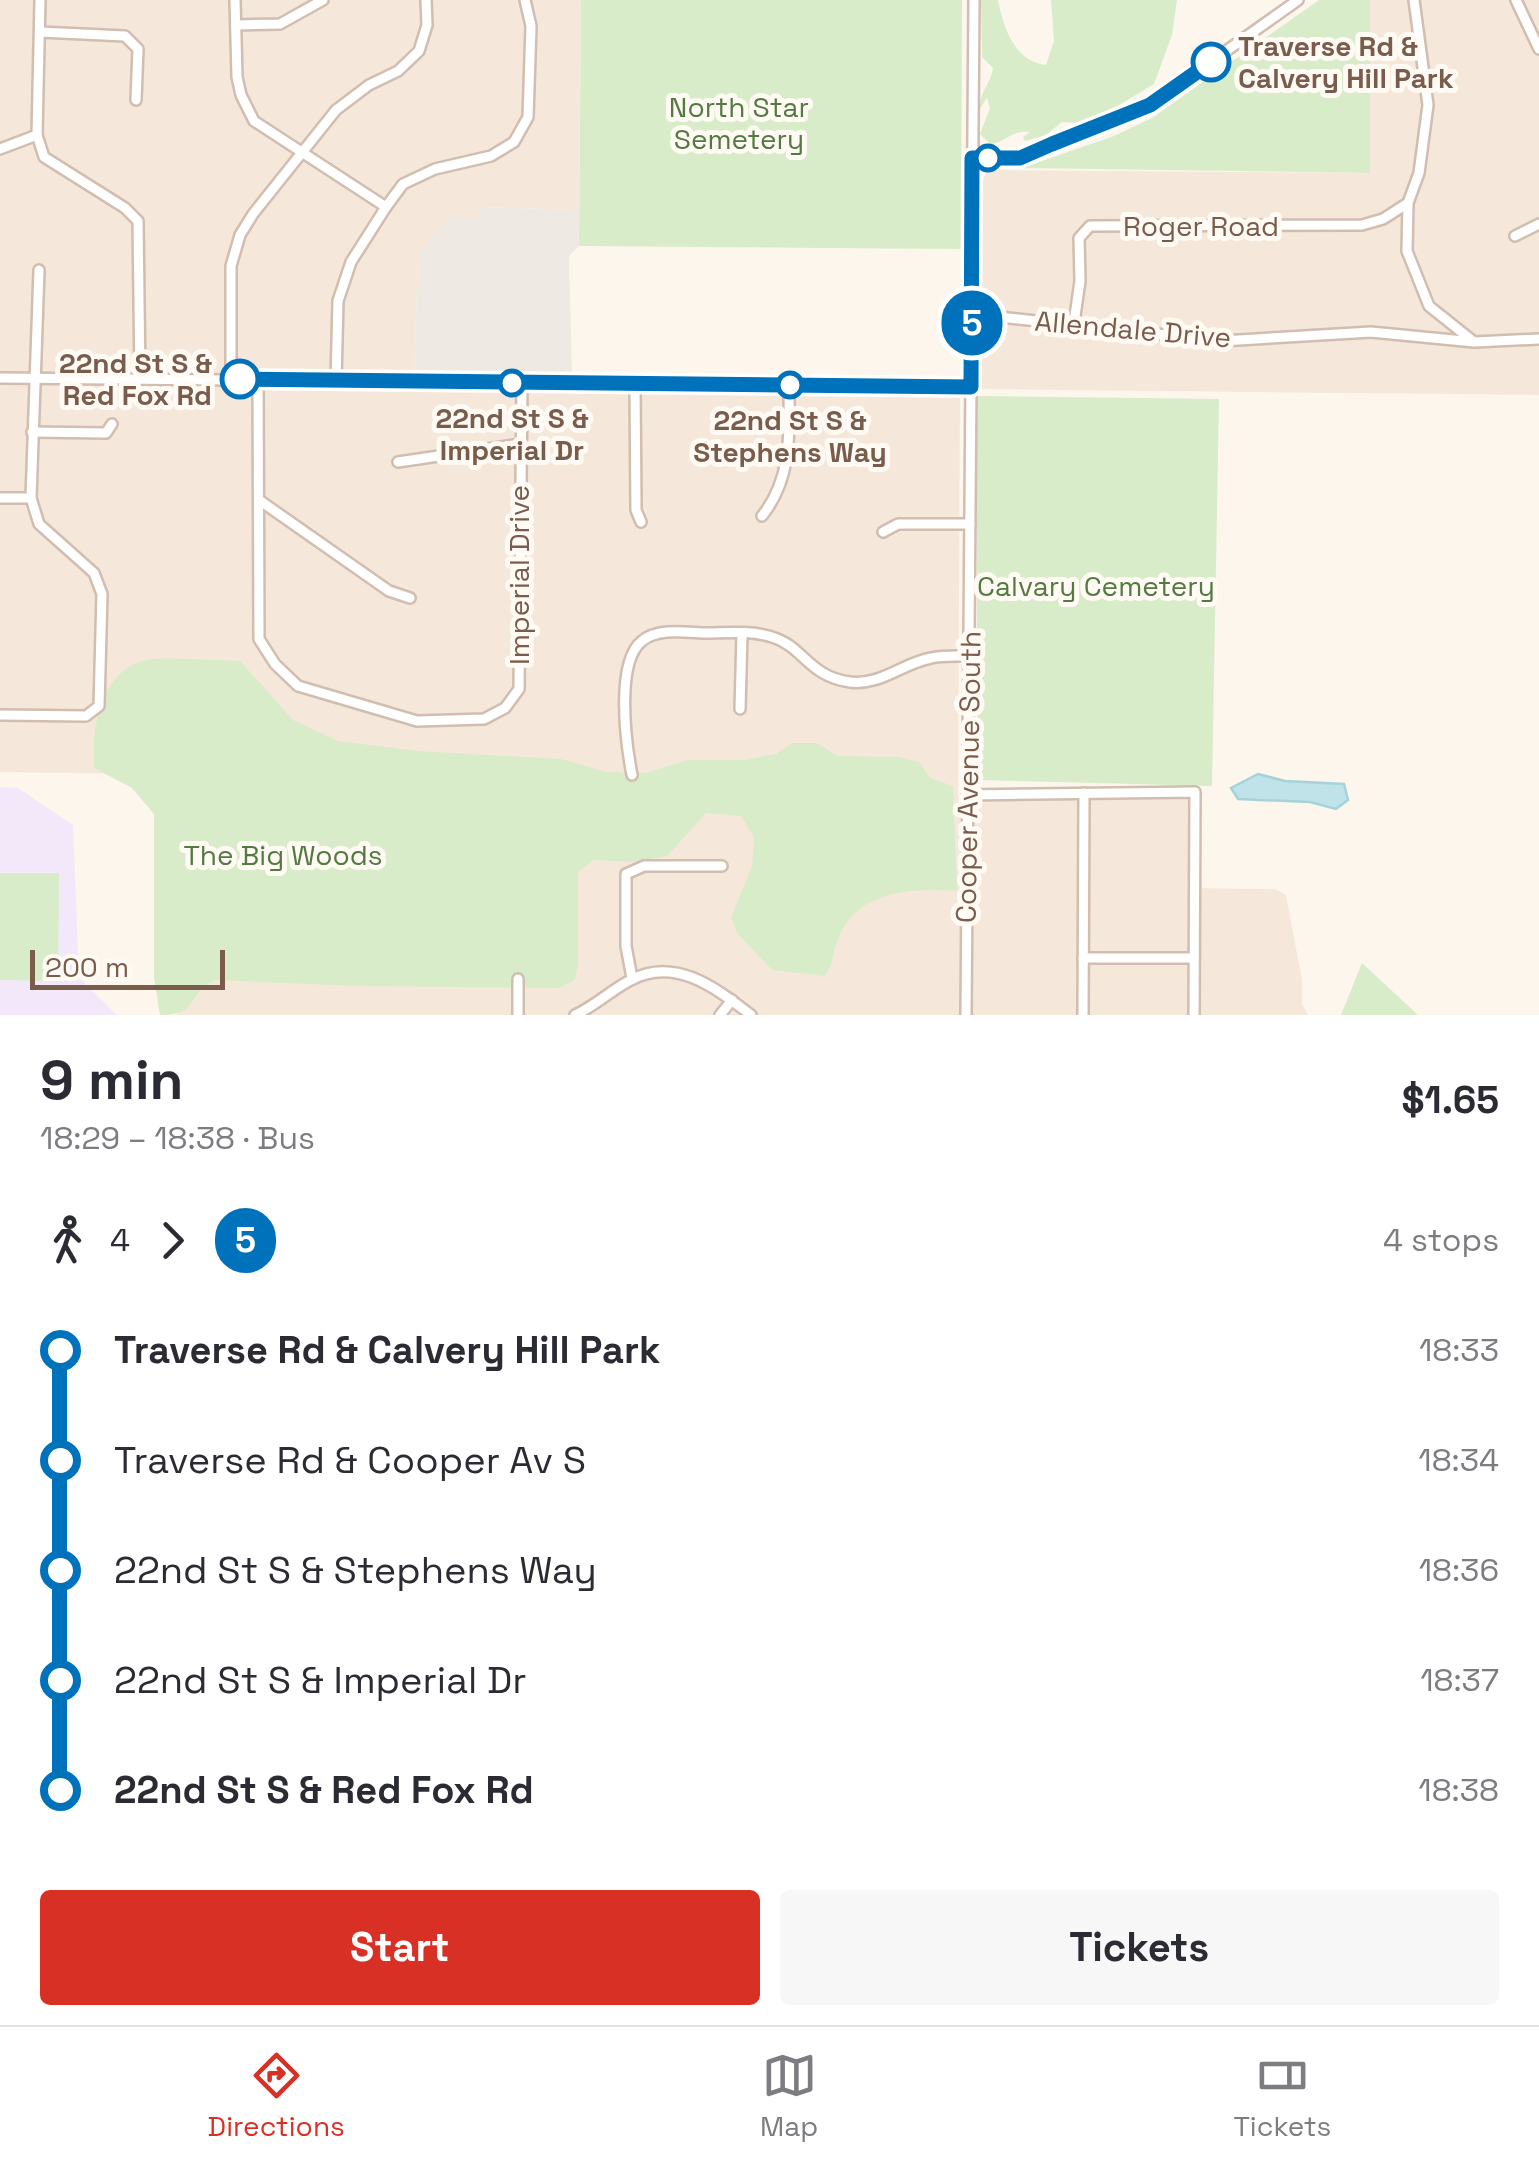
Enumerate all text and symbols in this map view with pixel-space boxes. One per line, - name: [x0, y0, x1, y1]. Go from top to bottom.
- place label: Traverse Rd & Calvery Hill Park: [1238, 28, 1454, 96]
- marker: Traverse Rd & Calvery Hill Park: [1192, 43, 1230, 81]
- park label: North Star Semetery: [669, 89, 809, 157]
- unlabelled marker: [975, 145, 1001, 171]
- street label: Roger Road: [1123, 208, 1279, 244]
- line badge: 5: [940, 290, 1004, 356]
- text: 5: [961, 301, 983, 345]
- street label: Allendale Drive: [1033, 302, 1233, 356]
- place label: 22nd St S & Red Fox Rd: [59, 345, 212, 413]
- marker: 22nd St S & Red Fox Rd: [221, 360, 259, 398]
- marker: 22nd St S & Imperial Dr: [499, 370, 525, 396]
- marker: 22nd St S & Stephens Way: [777, 372, 803, 398]
- place label: 22nd St S & Imperial Dr: [436, 400, 589, 468]
- place label: 22nd St S & Stephens Way: [693, 402, 887, 470]
- street label: Imperial Drive: [501, 485, 537, 665]
- park label: Calvary Cemetery: [977, 568, 1215, 604]
- street label: Cooper Avenue South: [947, 631, 989, 923]
- park label: The Big Woods: [183, 837, 383, 873]
- scale bar: [30, 945, 225, 990]
- text: 200 m: [45, 949, 129, 985]
- text: 9 min: [40, 1045, 183, 1115]
- text: $1.65: [1402, 1076, 1499, 1124]
- text: 18:29 – 18:38 · Bus: [40, 1118, 315, 1158]
- icon: walk: [40, 1213, 95, 1268]
- icon: forward: [145, 1213, 200, 1268]
- text: 5: [235, 1218, 256, 1262]
- text: 4: [110, 1220, 130, 1260]
- text: 4 stops: [1383, 1220, 1499, 1260]
- text: Traverse Rd & Calvery Hill Park: [114, 1326, 660, 1374]
- text: 18:33: [1419, 1330, 1499, 1370]
- text: Traverse Rd & Cooper Av S: [114, 1436, 586, 1484]
- text: 18:34: [1418, 1440, 1499, 1480]
- text: 22nd St S & Stephens Way: [114, 1546, 597, 1594]
- text: 18:36: [1419, 1550, 1499, 1590]
- text: 22nd St S & Imperial Dr: [114, 1656, 527, 1704]
- text: 18:37: [1420, 1660, 1499, 1700]
- text: 22nd St S & Red Fox Rd: [114, 1766, 534, 1814]
- text: 18:38: [1418, 1770, 1499, 1810]
- button: Start: [40, 1890, 760, 2005]
- button: Tickets: [780, 1890, 1499, 2005]
- tab: Directions: [208, 2048, 345, 2144]
- tab: Map: [760, 2048, 818, 2144]
- tab: Tickets: [1234, 2048, 1331, 2144]

